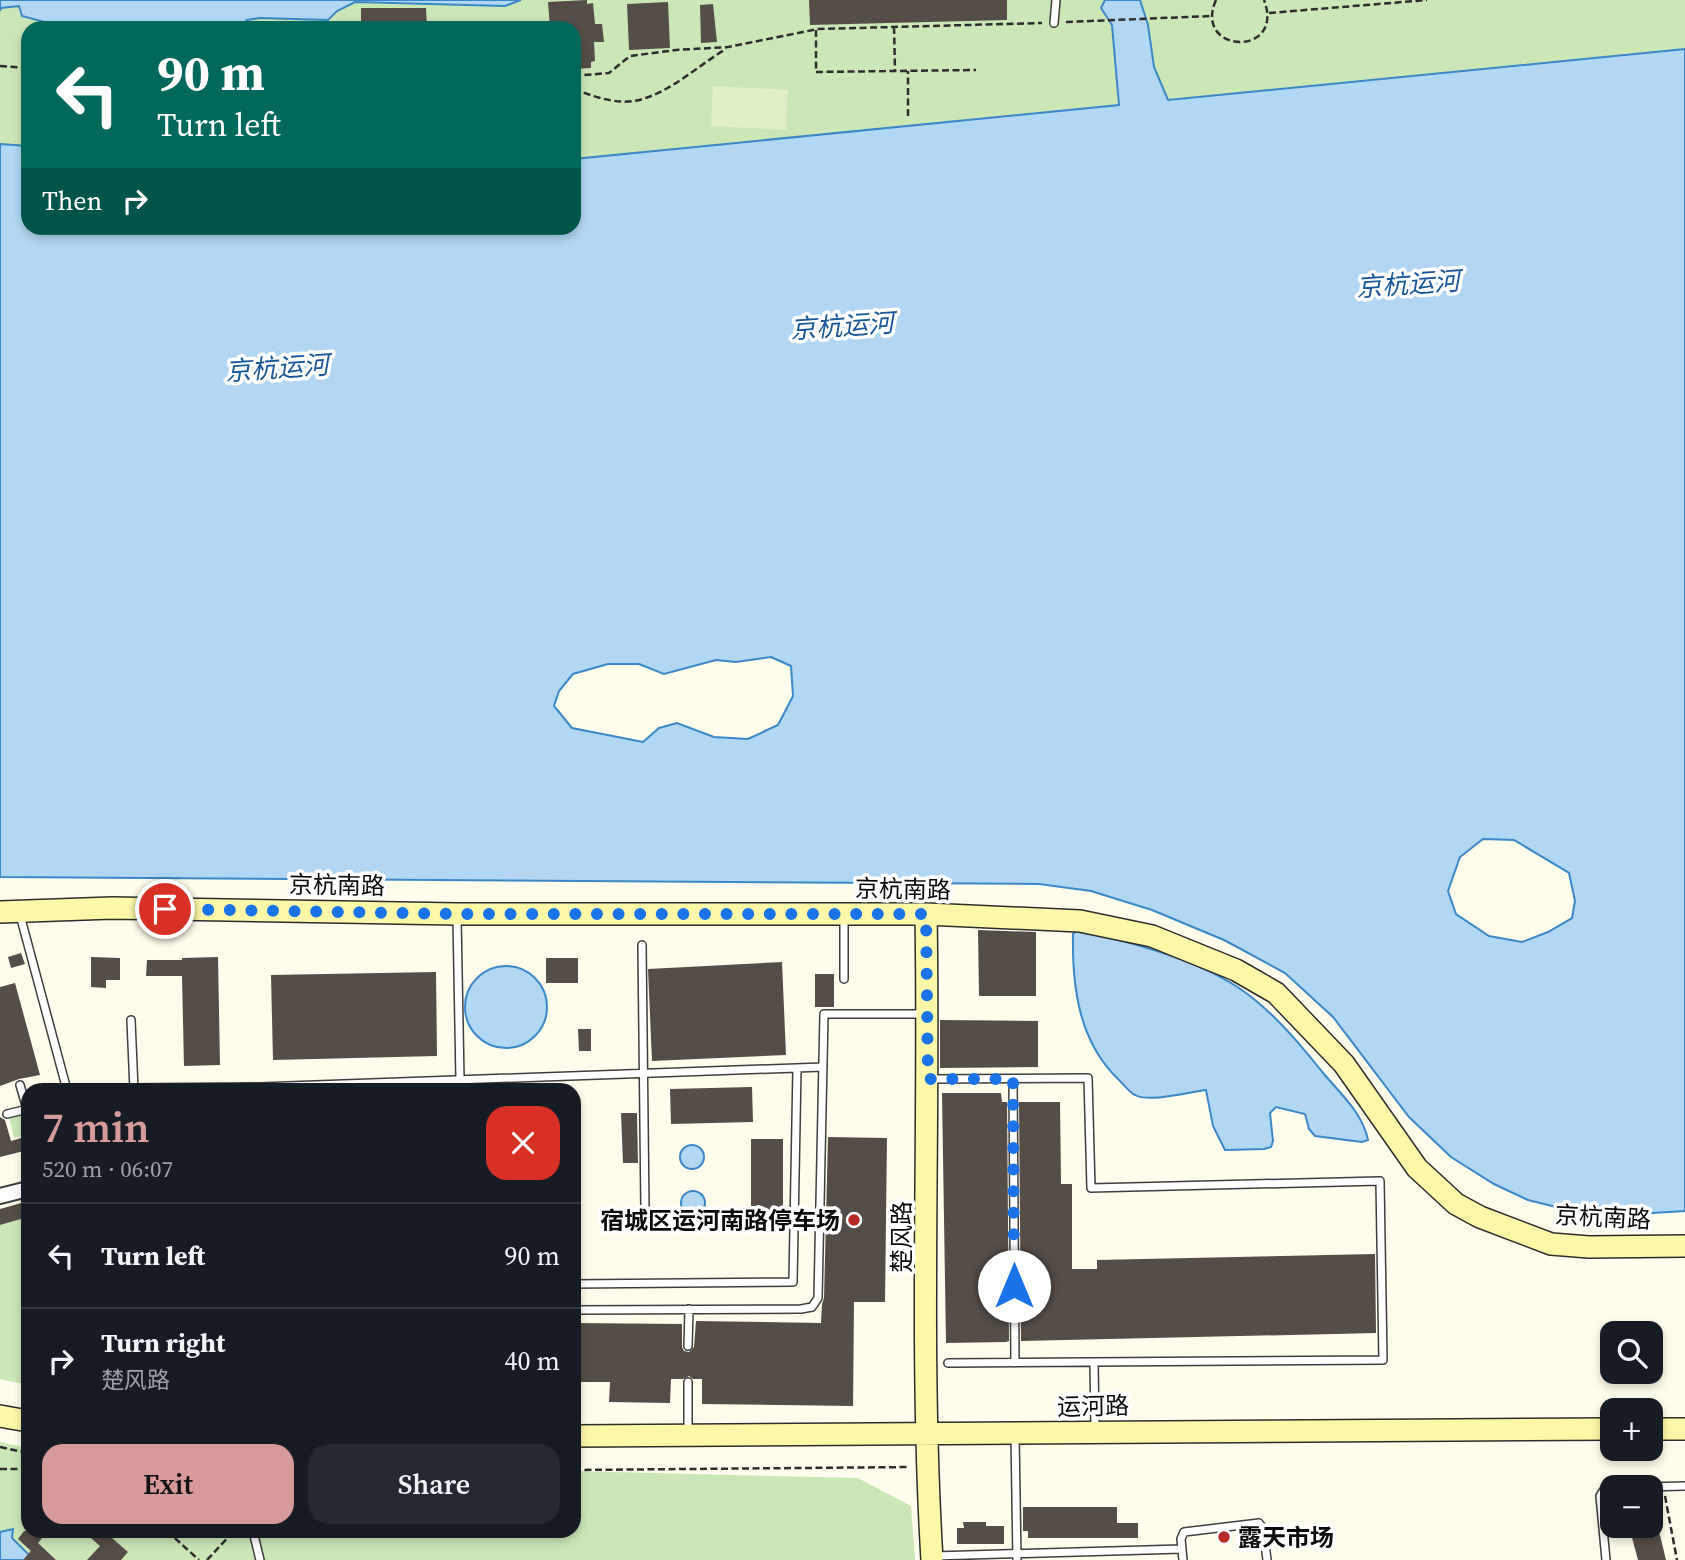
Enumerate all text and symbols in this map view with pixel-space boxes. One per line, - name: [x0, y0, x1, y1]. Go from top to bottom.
- text: 90 m: [157, 39, 265, 106]
- icon: left: [42, 49, 133, 140]
- text: Turn left: [157, 103, 281, 147]
- icon: right: [116, 182, 154, 220]
- text: Then: [42, 183, 102, 219]
- water label: 京杭运河: [1355, 262, 1466, 306]
- water label: 京杭运河: [789, 304, 900, 348]
- water label: 京杭运河: [224, 346, 335, 390]
- street label: 京杭南路: [289, 868, 385, 902]
- street label: 京杭南路: [855, 872, 951, 906]
- pin: [135, 879, 195, 939]
- icon: arrive: [146, 890, 184, 928]
- text: 7 min: [42, 1098, 150, 1156]
- button: close: [486, 1106, 560, 1180]
- text: 520 m · 06:07: [42, 1153, 173, 1185]
- street label: 京杭南路: [1554, 1198, 1652, 1236]
- street label: 楚风路: [885, 1201, 918, 1273]
- place label: 宿城区运河南路停车场: [600, 1204, 840, 1237]
- marker: 宿城区运河南路停车场: [846, 1212, 862, 1228]
- icon: left: [42, 1237, 80, 1275]
- text: Turn left: [101, 1238, 205, 1274]
- text: 90 m: [505, 1238, 560, 1274]
- position arrow: [977, 1249, 1051, 1323]
- map controls: [1600, 1321, 1663, 1538]
- button: search: [1600, 1321, 1663, 1384]
- text: Turn right: [101, 1325, 225, 1361]
- icon: right: [42, 1342, 80, 1380]
- text: 40 m: [505, 1343, 560, 1379]
- text: 楚风路: [101, 1364, 170, 1396]
- street label: 运河路: [1057, 1389, 1129, 1423]
- button: +: [1600, 1398, 1663, 1461]
- button: Exit: [42, 1444, 294, 1524]
- button: Share: [308, 1444, 560, 1524]
- button: −: [1600, 1475, 1663, 1538]
- place label: 露天市场: [1238, 1521, 1334, 1554]
- marker: 露天市场: [1216, 1529, 1232, 1545]

